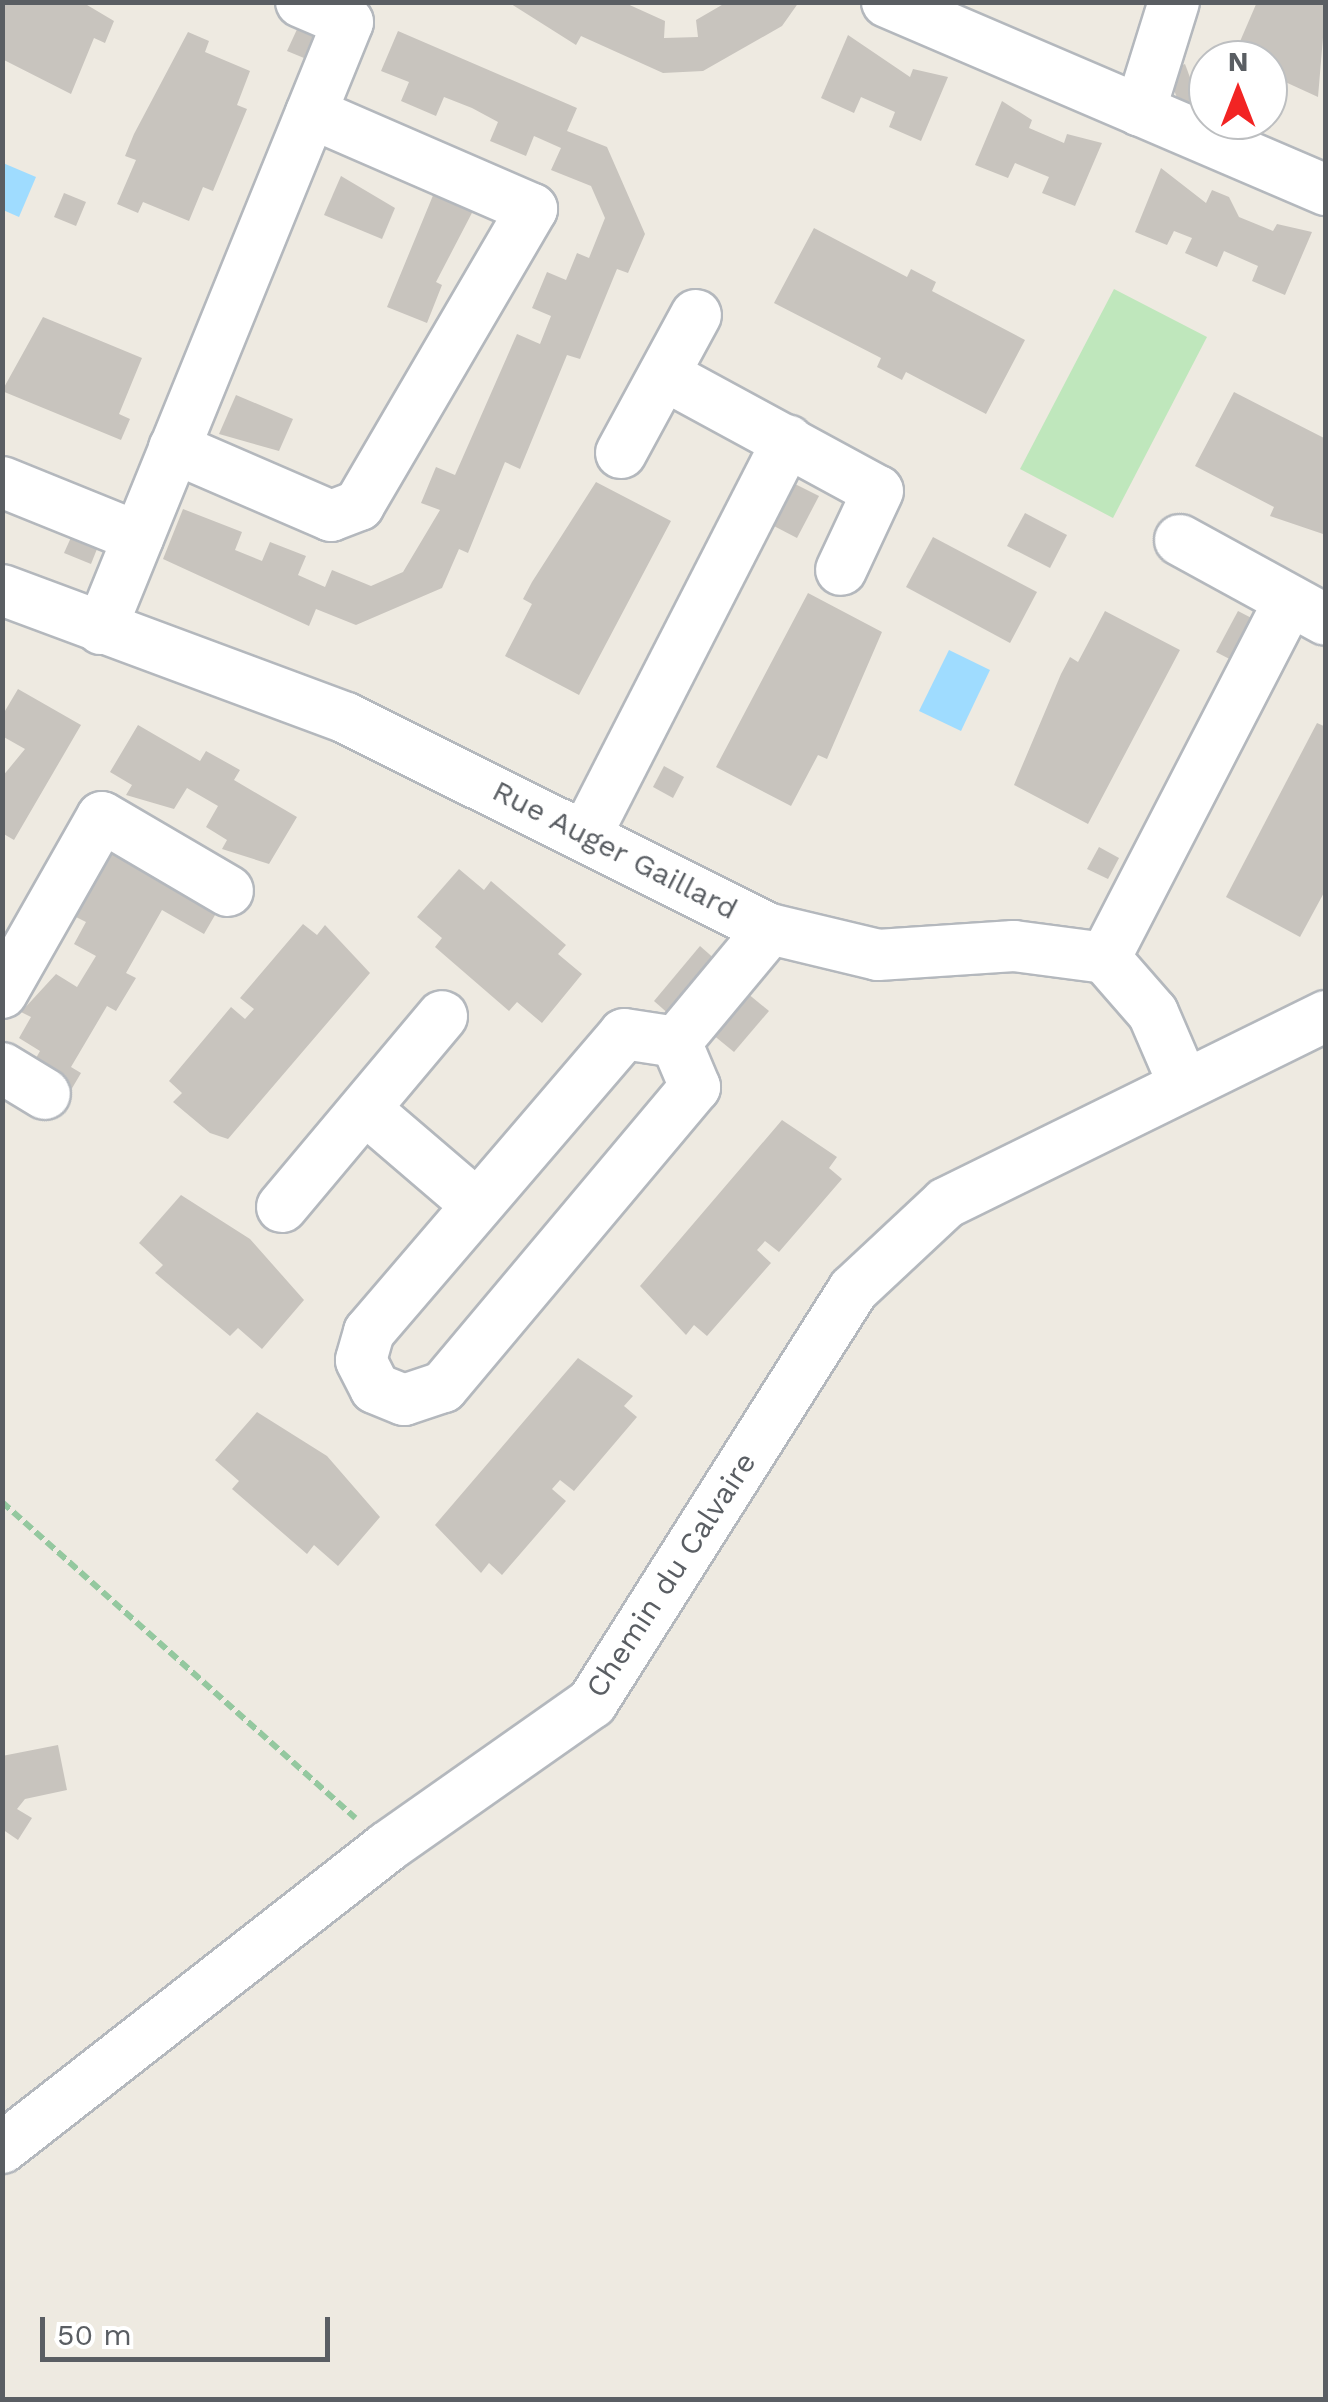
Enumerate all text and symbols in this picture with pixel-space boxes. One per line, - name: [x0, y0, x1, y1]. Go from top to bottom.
- north arrow: [1188, 40, 1288, 140]
- text: N: [1228, 45, 1248, 78]
- street label: Rue Auger Gaillard: [486, 772, 744, 928]
- street label: Chemin du Calvaire: [578, 1446, 764, 1704]
- scale bar: [45, 2297, 335, 2359]
- text: 50 m: [57, 2317, 132, 2352]

